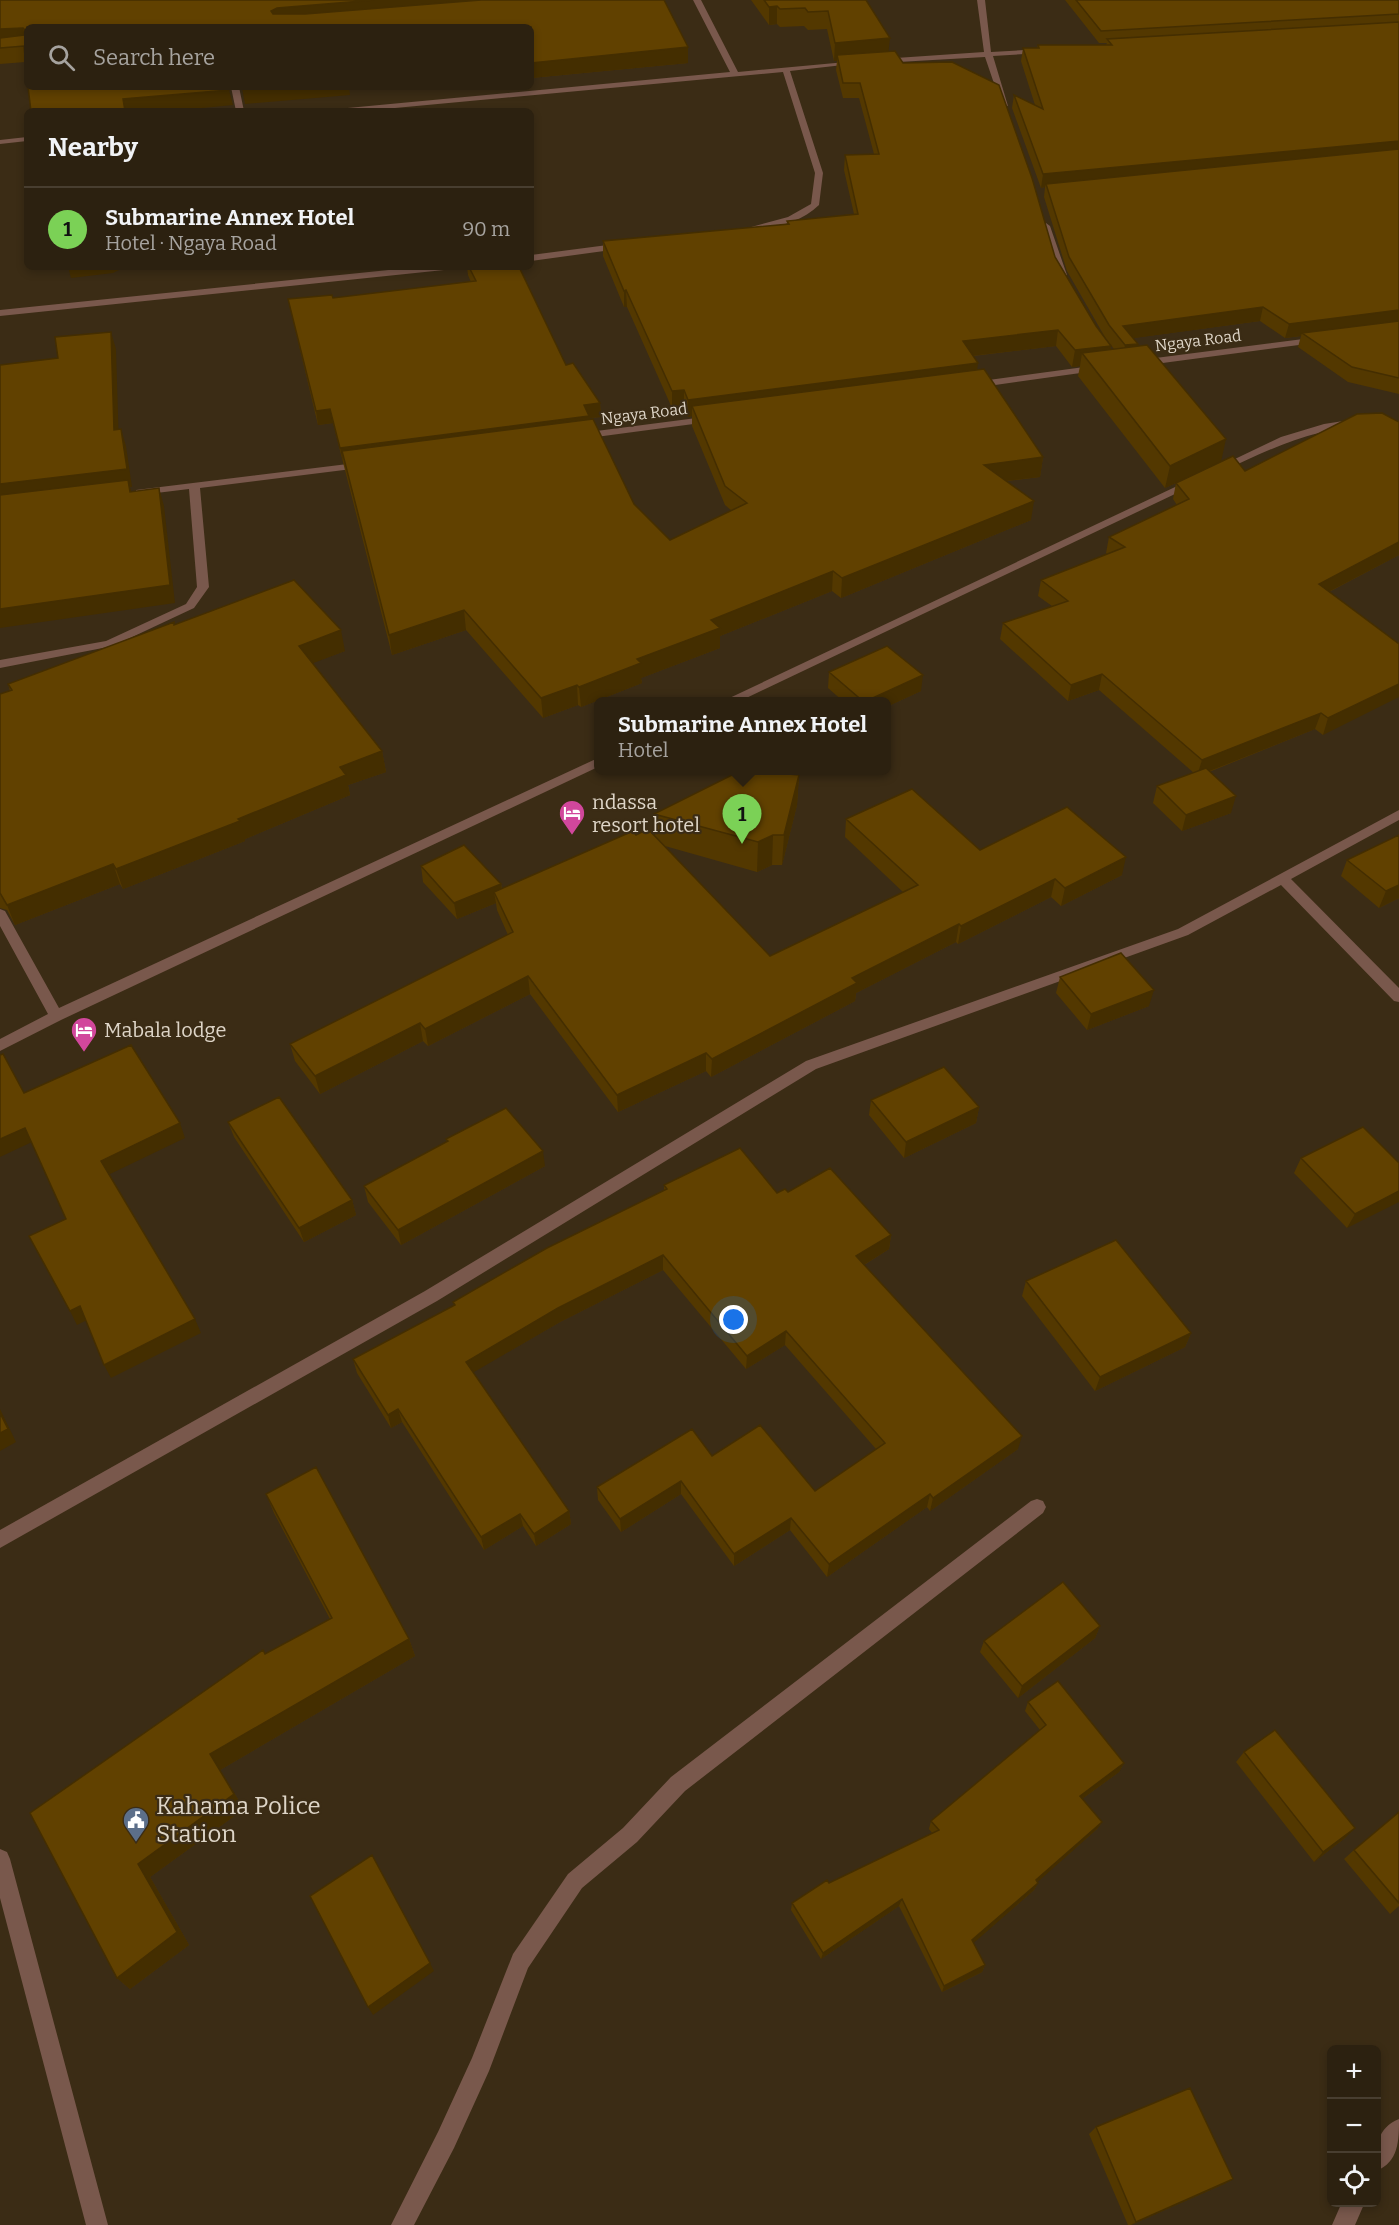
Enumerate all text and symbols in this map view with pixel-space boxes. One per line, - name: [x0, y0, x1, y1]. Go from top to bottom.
- search box: [24, 24, 534, 90]
- icon: search: [45, 41, 78, 74]
- text: Search here: [93, 44, 215, 71]
- text: Nearby: [48, 132, 138, 163]
- text: Submarine Annex Hotel: [105, 204, 354, 231]
- text: 1: [63, 217, 72, 241]
- text: 90 m: [462, 217, 510, 241]
- text: Hotel · Ngaya Road: [105, 231, 277, 255]
- street label: Ngaya Road: [1154, 326, 1243, 355]
- street label: Ngaya Road: [600, 399, 689, 428]
- popup: [594, 697, 891, 775]
- text: Submarine Annex Hotel: [618, 711, 867, 738]
- text: Hotel: [618, 738, 669, 762]
- place label: ndassa resort hotel: [592, 790, 700, 837]
- pin: 1: [722, 794, 762, 844]
- hotel icon: ndassa resort hotel: [557, 798, 587, 836]
- hotel icon: Mabala lodge: [69, 1015, 99, 1053]
- place label: Mabala lodge: [104, 1018, 226, 1042]
- your location: [719, 1305, 748, 1334]
- place label: Kahama Police Station: [156, 1792, 321, 1848]
- public building icon: Kahama Police Station: [121, 1805, 151, 1843]
- map controls: [1327, 2045, 1381, 2207]
- button: +: [1327, 2045, 1381, 2099]
- button: −: [1327, 2099, 1381, 2153]
- button: locate: [1327, 2153, 1381, 2207]

